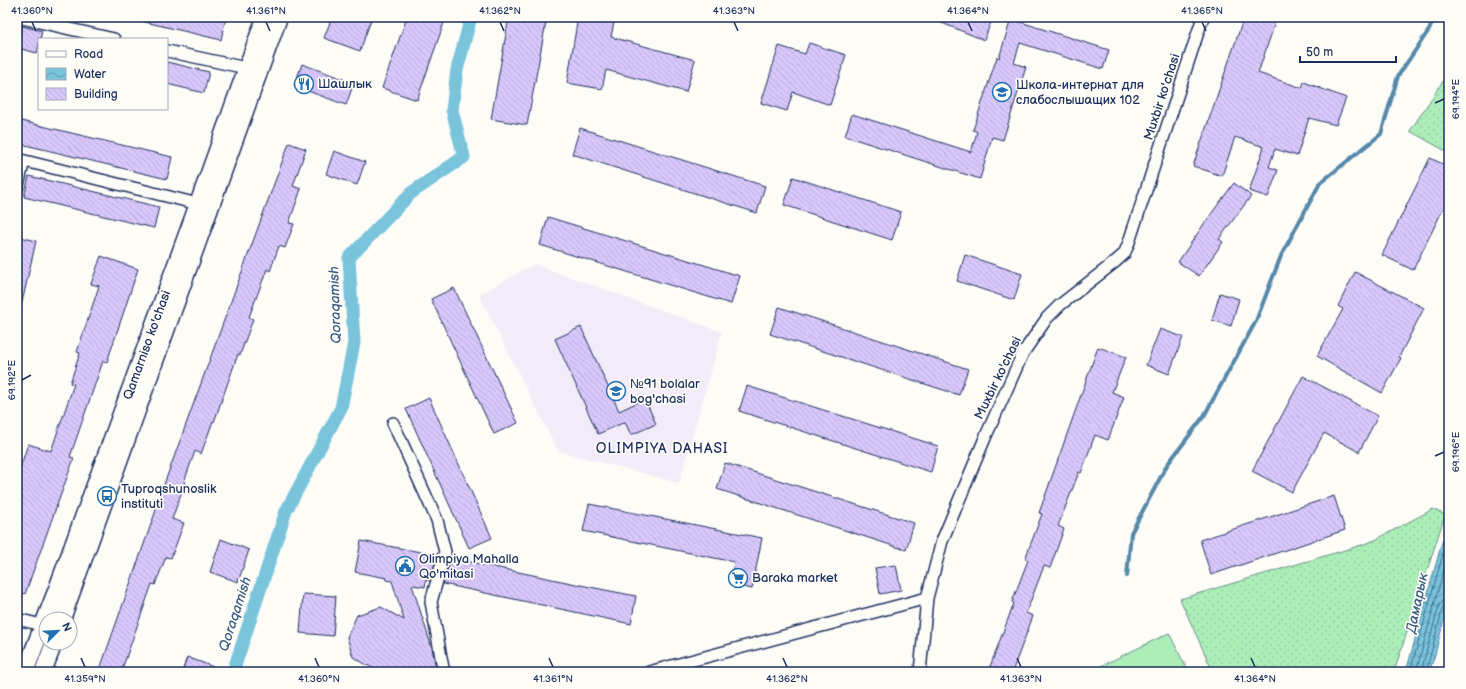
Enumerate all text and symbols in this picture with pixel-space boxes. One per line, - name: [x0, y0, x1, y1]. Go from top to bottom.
- text: 41.360°N: [11, 5, 53, 17]
- text: 41.361°N: [246, 5, 286, 17]
- text: 41.362°N: [479, 5, 521, 17]
- text: 41.363°N: [713, 5, 755, 17]
- text: 41.364°N: [947, 5, 989, 17]
- text: 41.365°N: [1181, 5, 1223, 17]
- legend: [38, 38, 168, 110]
- scale bar: [1300, 38, 1396, 64]
- text: 50 m: [1306, 45, 1333, 60]
- text: Road: [74, 47, 103, 62]
- street label: Muxbir ko'chasi: [1140, 52, 1184, 142]
- text: Water: [74, 67, 106, 82]
- restaurant icon: Шашлык: [293, 73, 315, 95]
- place label: Шашлык: [318, 76, 372, 92]
- place label: Школа-интернат для слабослышащих 102: [1016, 77, 1144, 108]
- text: 69.194°E: [1450, 78, 1462, 119]
- school or university icon: Школа-интернат для слабослышащих 102: [991, 81, 1013, 103]
- text: Building: [74, 87, 118, 102]
- water label: Qoraqamish: [325, 266, 345, 344]
- street label: Qamarniso ko'chasi: [120, 288, 174, 402]
- street label: Muxbir ko'chasi: [971, 334, 1025, 422]
- text: 69.192°E: [6, 359, 18, 400]
- place label: №91 bolalar bog'chasi: [630, 376, 700, 407]
- school or university icon: №91 bolalar bog'chasi: [605, 380, 627, 402]
- text: 69.196°E: [1450, 431, 1462, 472]
- district label: OLIMPIYA DAHASI: [596, 440, 728, 457]
- place label: Tuproqshunoslik instituti: [121, 481, 217, 512]
- bus stop icon: Tuproqshunoslik instituti: [96, 485, 118, 507]
- place label: Olimpiya Mahalla Qo'mitasi: [419, 551, 519, 582]
- public building icon: Olimpiya Mahalla Qo'mitasi: [394, 555, 416, 577]
- supermarket icon: Baraka market: [727, 567, 749, 589]
- place label: Baraka market: [752, 570, 838, 586]
- water label: Дамарык: [1402, 571, 1432, 636]
- water label: Qoraqamish: [215, 574, 255, 653]
- north arrow: [38, 611, 78, 651]
- text: N: [59, 621, 74, 634]
- text: 41.359°N: [64, 673, 106, 685]
- text: 41.360°N: [298, 673, 340, 685]
- text: 41.361°N: [533, 673, 573, 685]
- text: 41.362°N: [766, 673, 808, 685]
- text: 41.363°N: [1000, 673, 1042, 685]
- text: 41.364°N: [1234, 673, 1276, 685]

